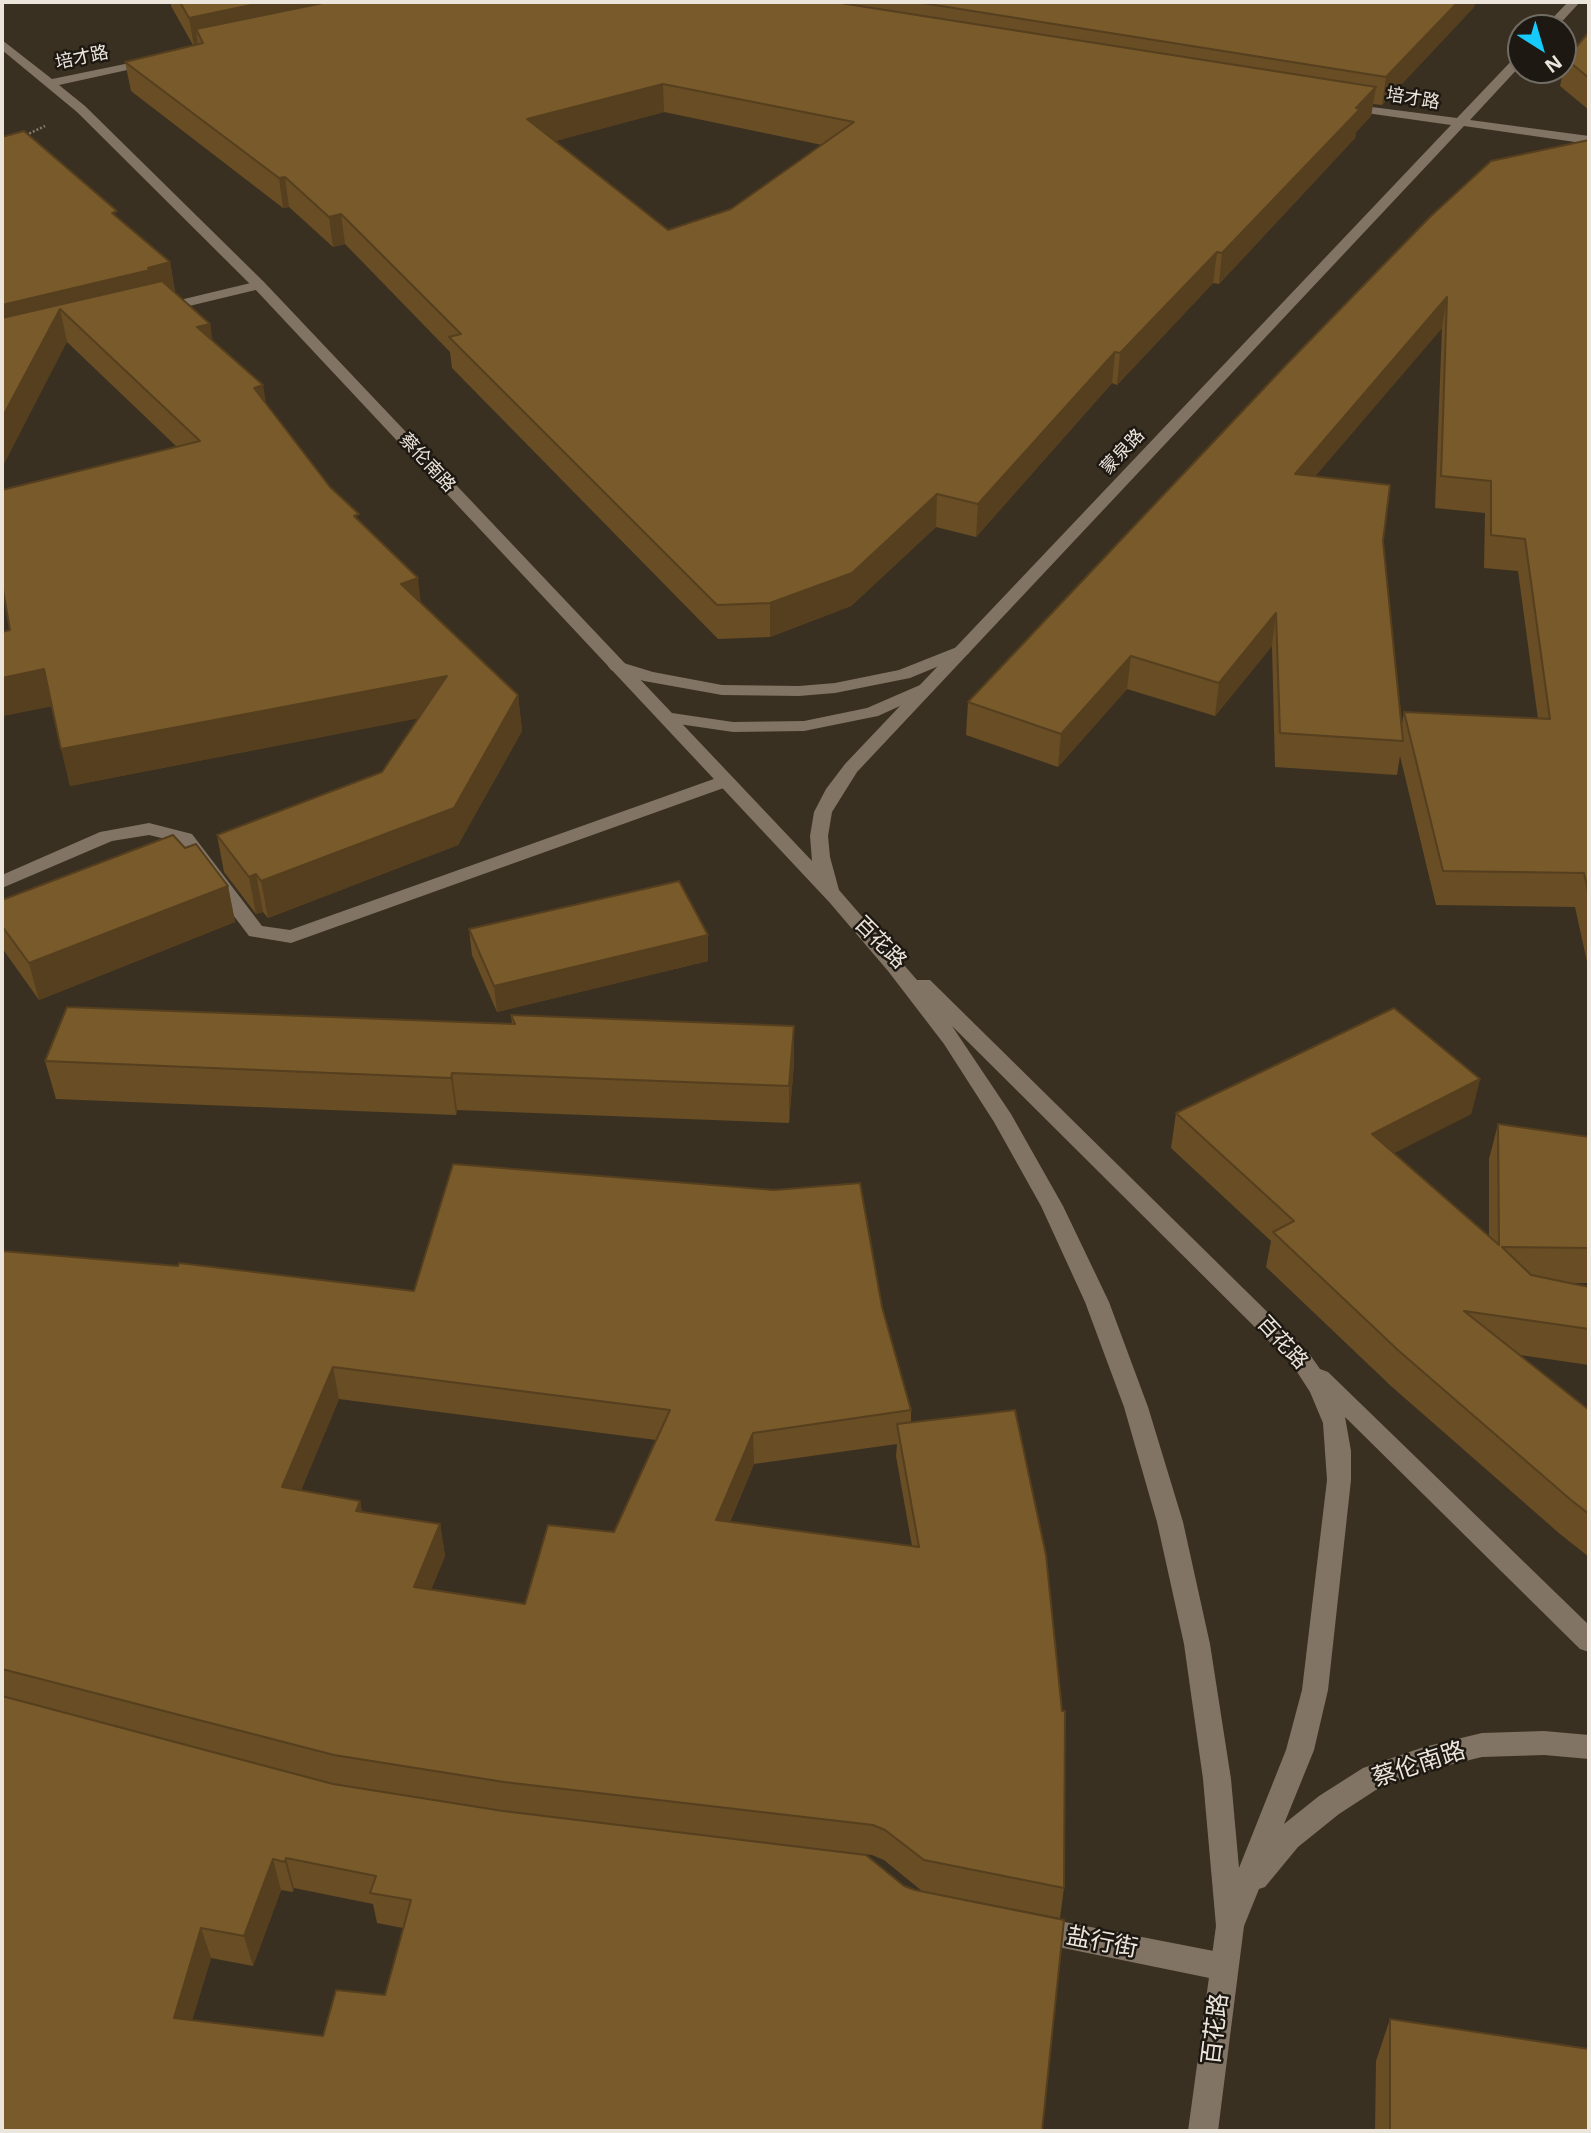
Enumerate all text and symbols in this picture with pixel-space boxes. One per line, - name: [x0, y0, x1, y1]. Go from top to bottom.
- north arrow: [1507, 14, 1577, 84]
- street label: 培才路: [53, 42, 111, 74]
- text: N: [1539, 49, 1567, 79]
- street label: 培才路: [1385, 84, 1441, 114]
- street label: 蒙泉路: [1097, 425, 1149, 479]
- street label: 蔡伦南路: [395, 429, 459, 497]
- street label: 百花路: [849, 912, 911, 974]
- street label: 百花路: [1251, 1311, 1313, 1375]
- street label: 蔡伦南路: [1369, 1736, 1469, 1794]
- street label: 盐行街: [1064, 1922, 1140, 1964]
- street label: 百花路: [1197, 1992, 1235, 2066]

